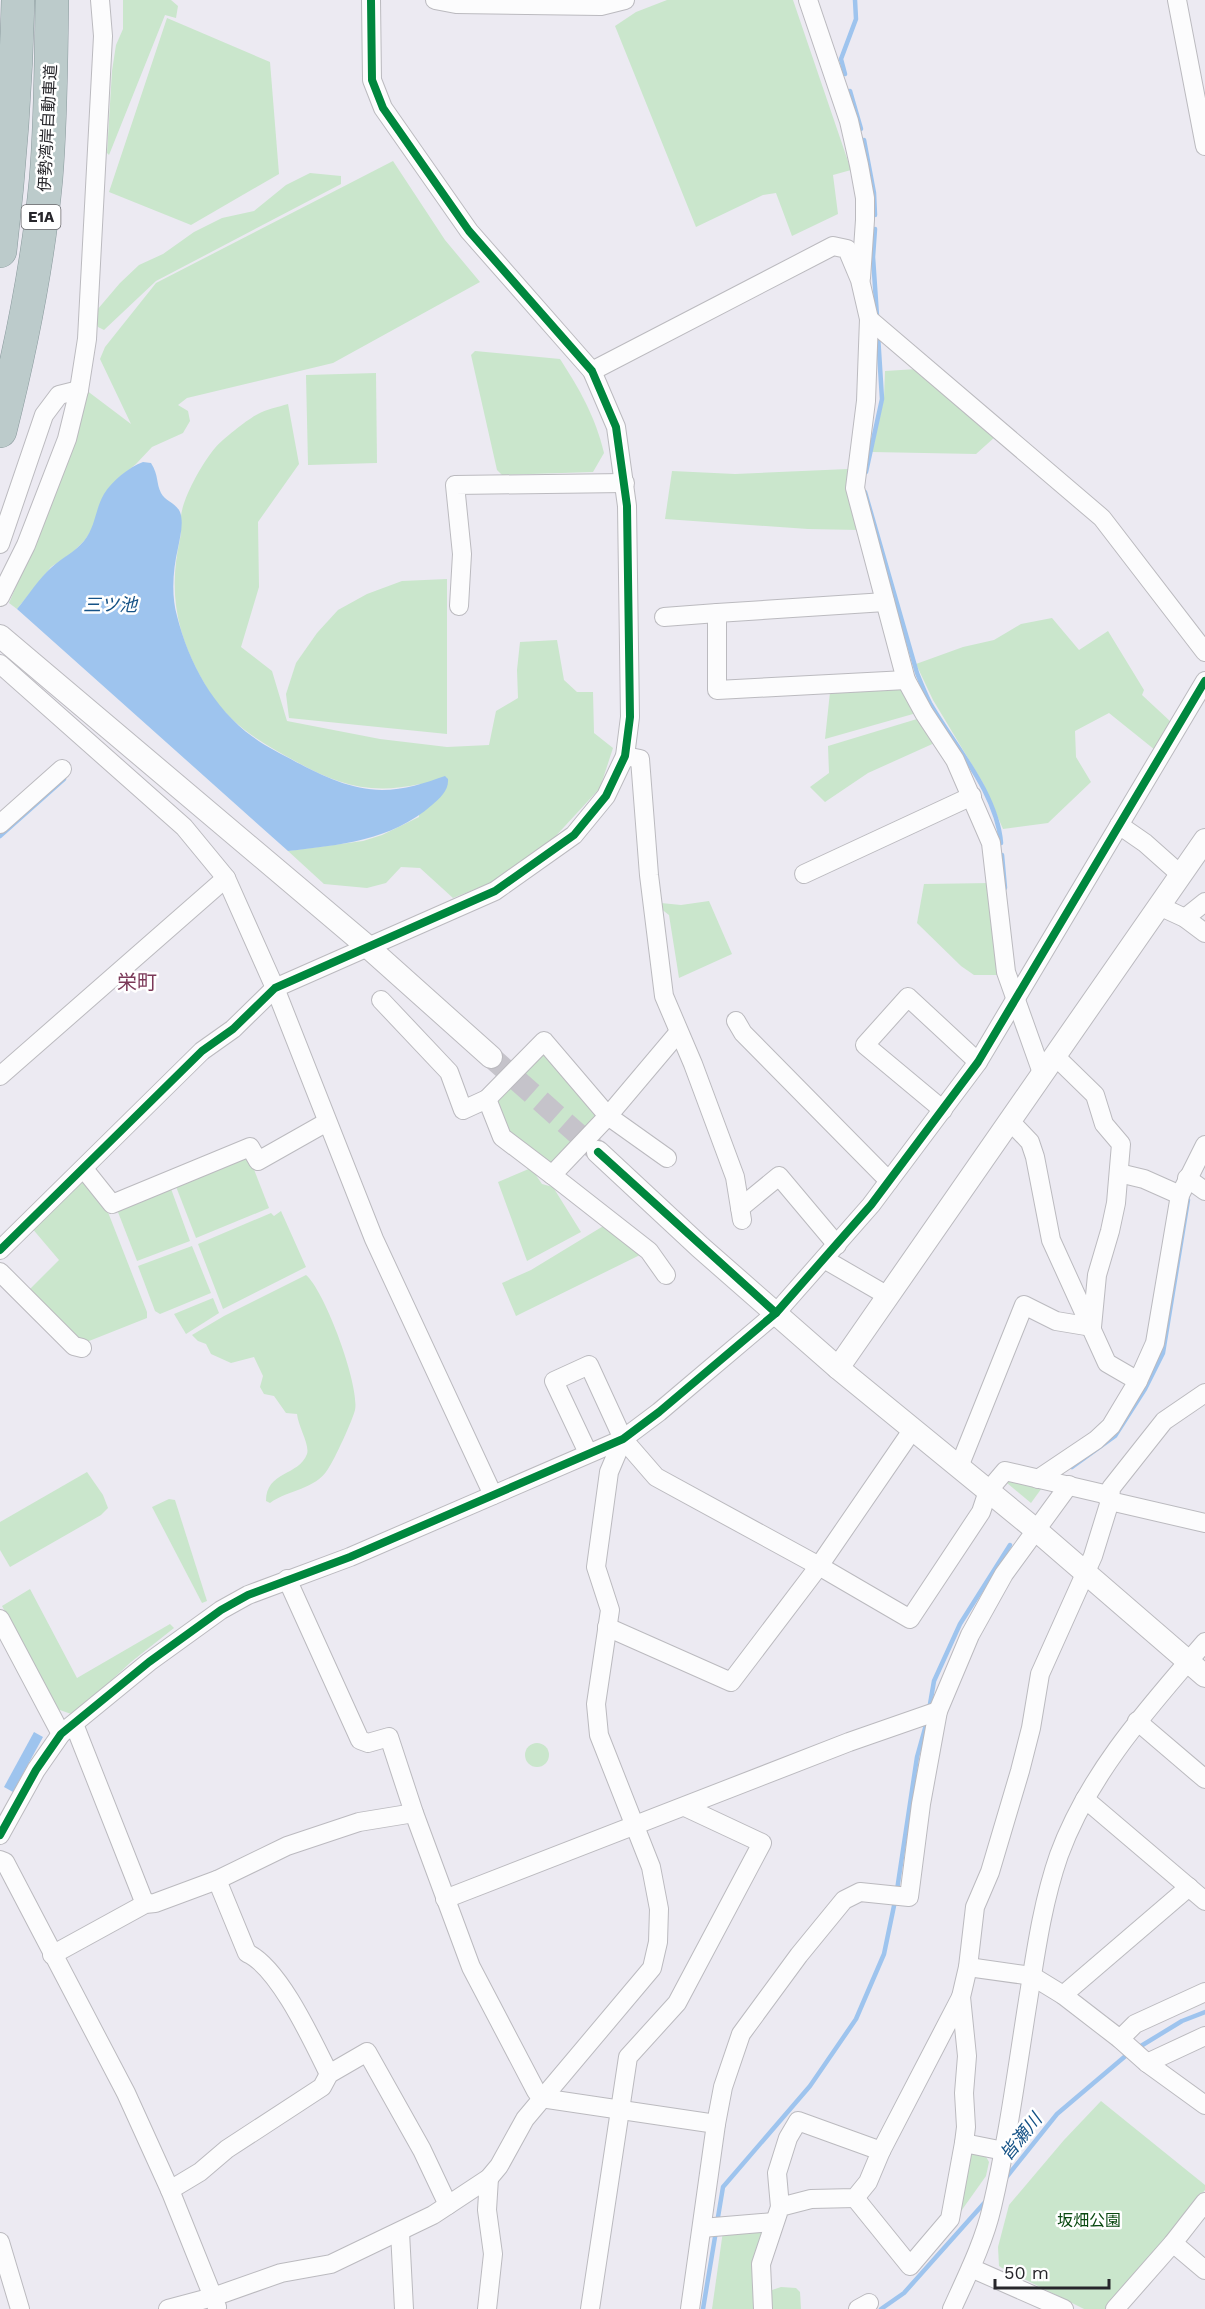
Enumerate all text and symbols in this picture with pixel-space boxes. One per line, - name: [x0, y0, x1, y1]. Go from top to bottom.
- street label: 伊勢湾岸自動車道: [35, 64, 60, 192]
- road number: E1A: [22, 205, 60, 229]
- water label: 三ツ池: [83, 594, 139, 615]
- district label: 栄町: [117, 970, 157, 994]
- water label: 皆瀬川: [995, 2108, 1047, 2164]
- park label: 坂畑公園: [1057, 2211, 1121, 2230]
- scale bar: [995, 2252, 1109, 2290]
- text: 50 m: [1004, 2262, 1049, 2283]

